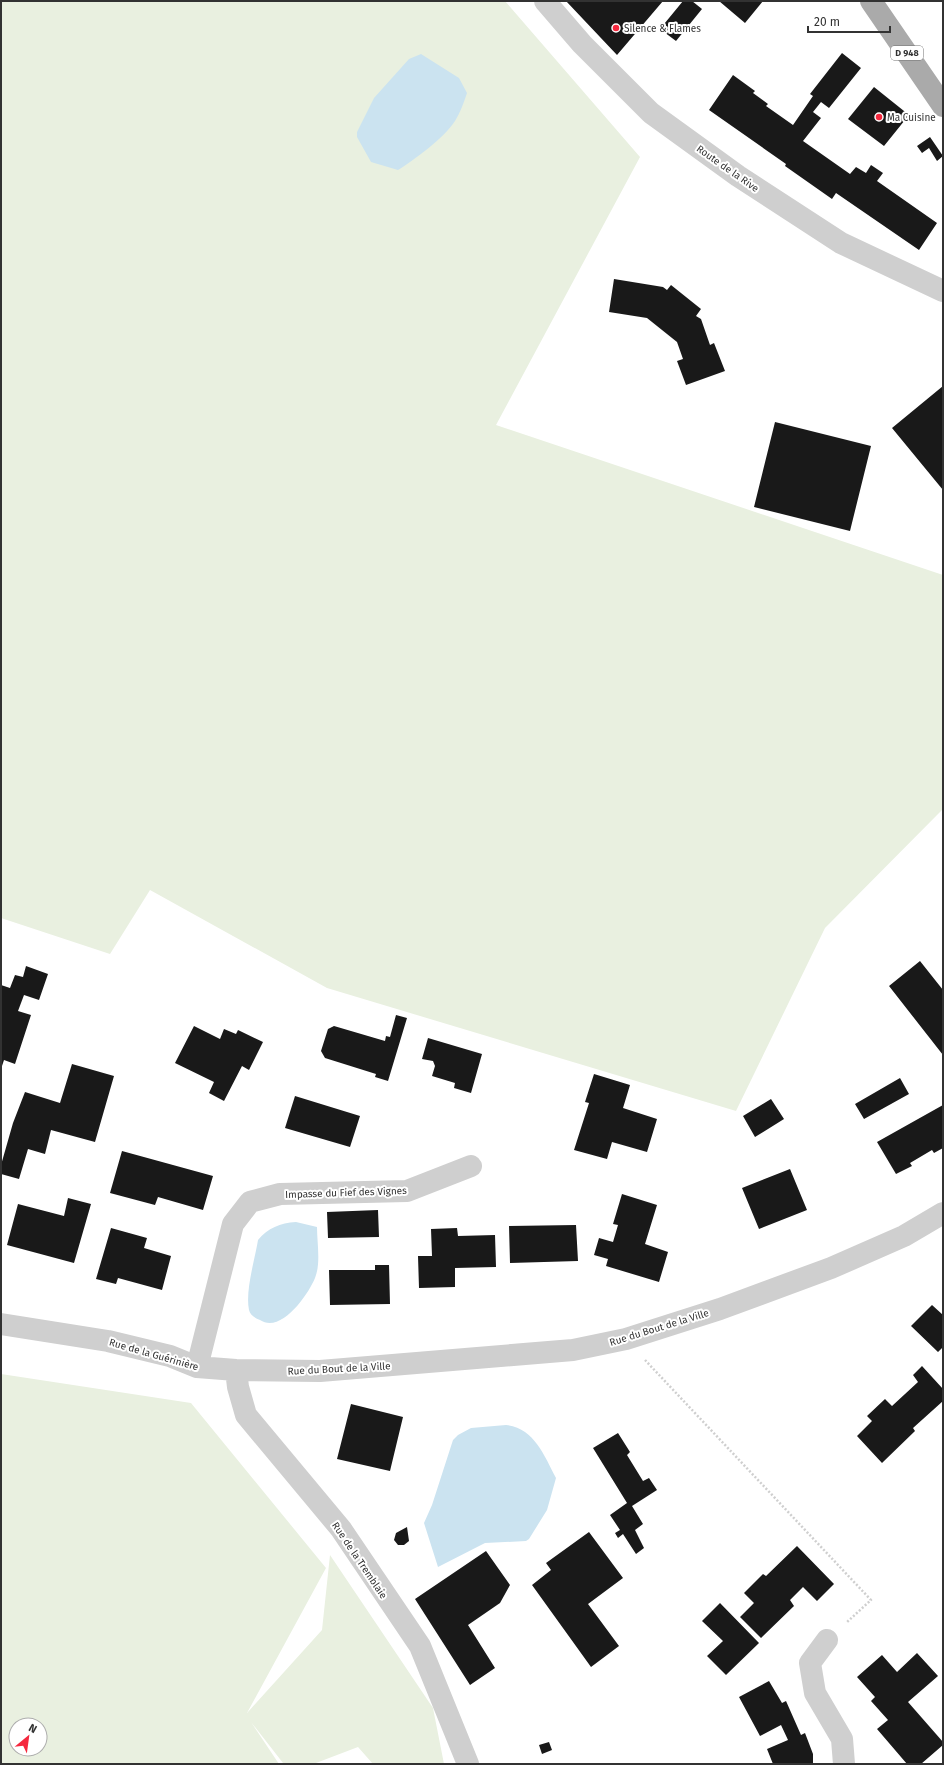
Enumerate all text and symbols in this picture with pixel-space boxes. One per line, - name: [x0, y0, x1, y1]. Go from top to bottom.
- scale bar: [808, 8, 890, 34]
- text: 20 m: [814, 15, 840, 29]
- marker: Silence & Flames: [611, 23, 621, 33]
- place label: Silence & Flames: [624, 23, 701, 35]
- road number: D 948: [891, 46, 923, 60]
- marker: Ma Cuisine: [874, 112, 884, 122]
- place label: Ma Cuisine: [887, 112, 936, 124]
- street label: Route de la Rive: [694, 143, 761, 195]
- street label: Impasse du Fief des Vignes: [285, 1185, 407, 1201]
- street label: Rue du Bout de la Ville: [608, 1307, 710, 1349]
- street label: Rue de la Guérinière: [108, 1336, 200, 1373]
- street label: Rue du Bout de la Ville: [287, 1360, 391, 1378]
- street label: Rue de la Tremblaie: [329, 1520, 389, 1601]
- north arrow: [8, 1717, 48, 1757]
- text: N: [26, 1721, 39, 1736]

